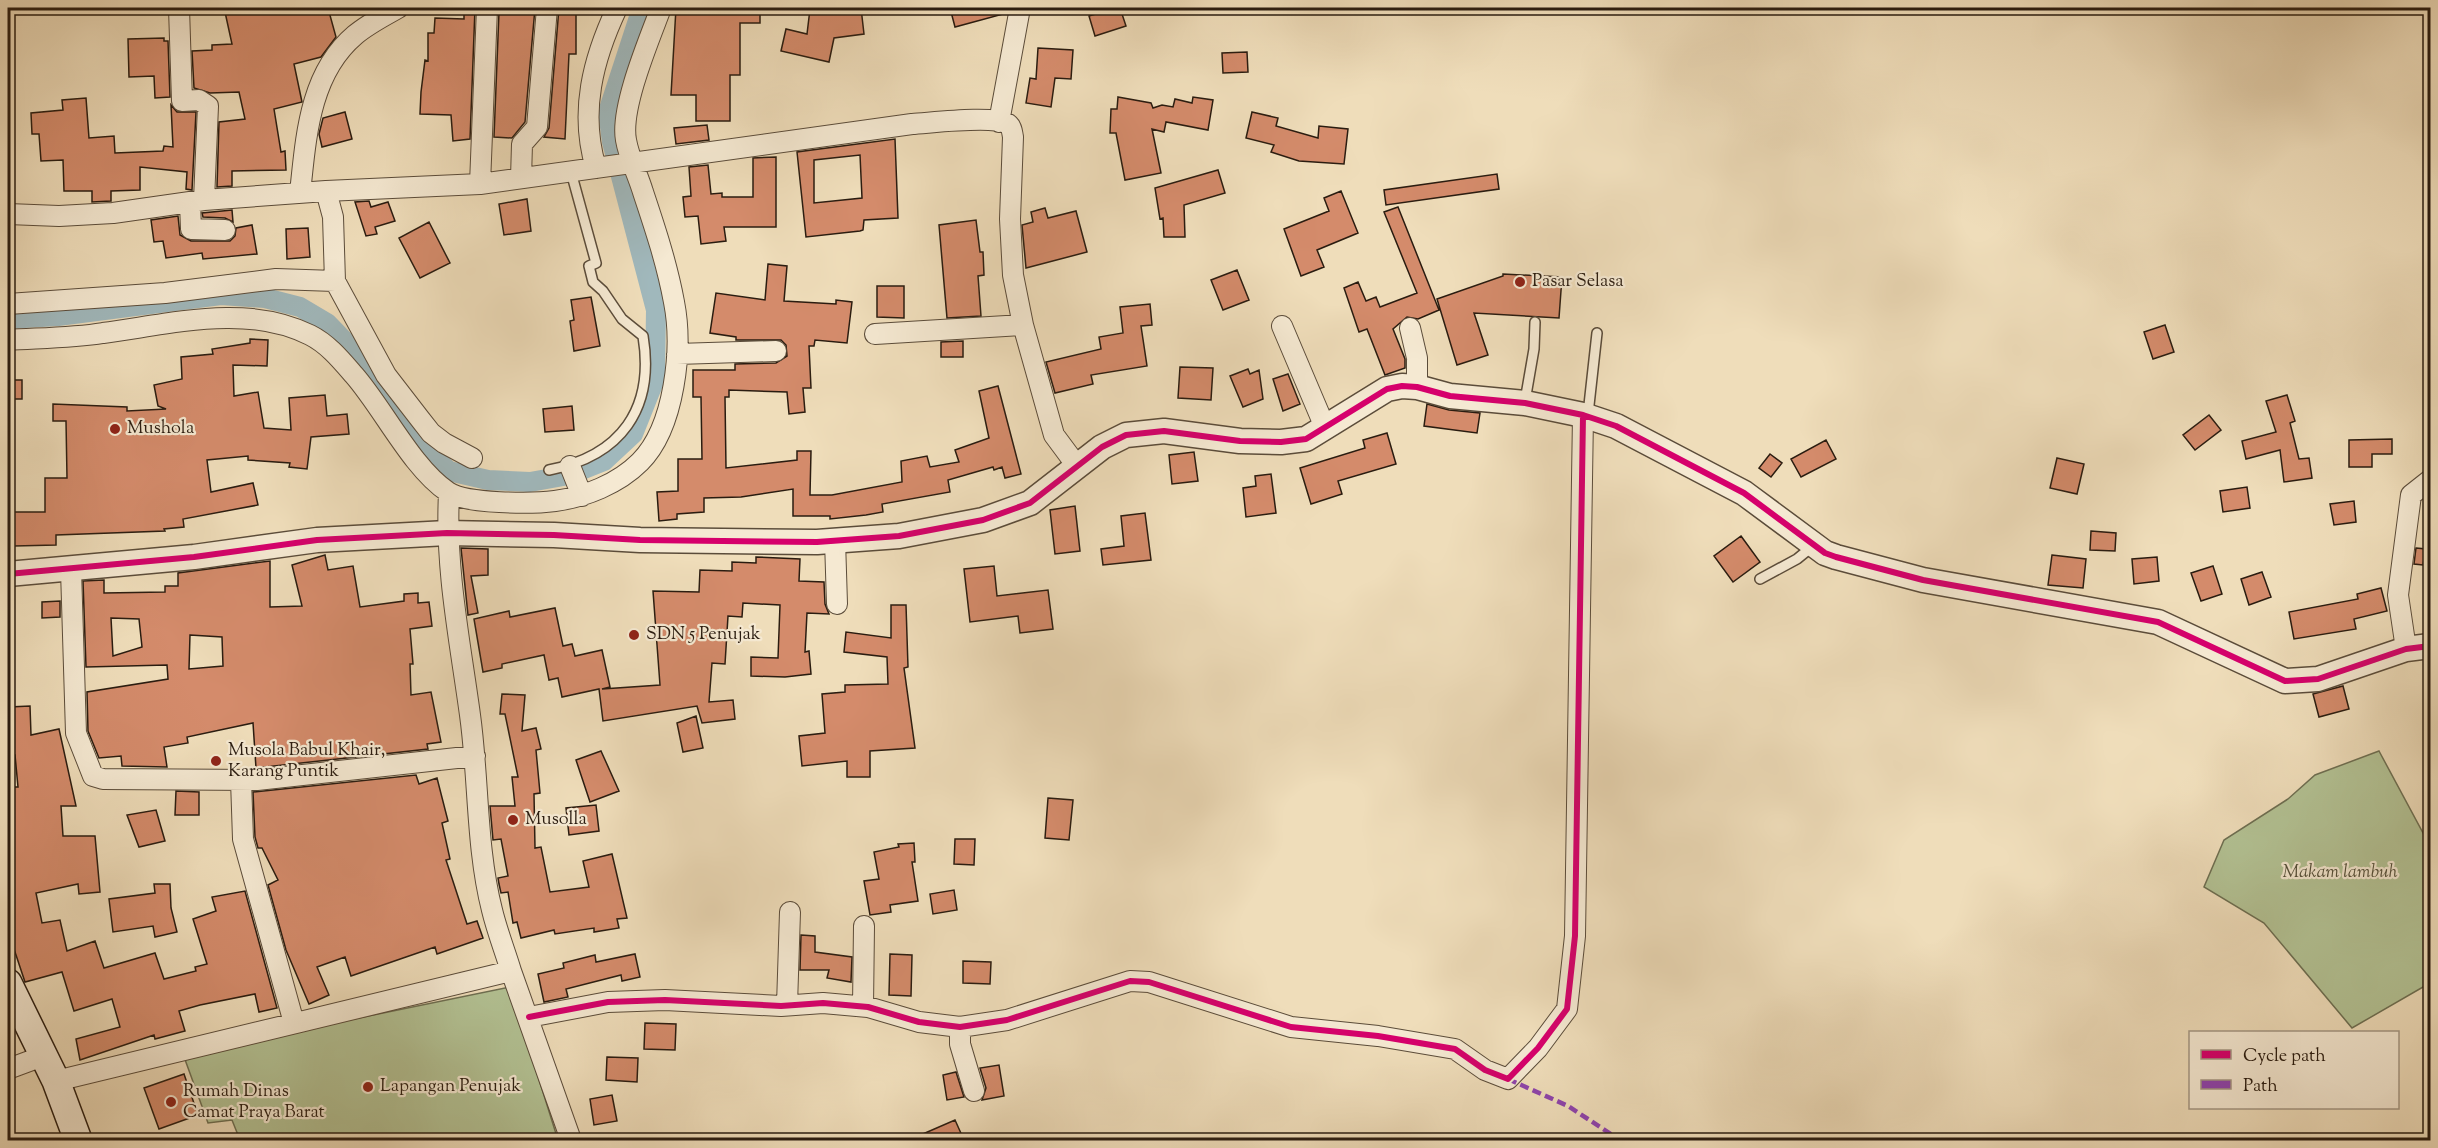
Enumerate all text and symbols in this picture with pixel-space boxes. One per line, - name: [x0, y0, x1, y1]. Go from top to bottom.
- place label: Pasar Selasa: [1532, 269, 1624, 295]
- marker: Pasar Selasa: [1513, 275, 1527, 289]
- place label: Mushola: [127, 416, 194, 442]
- marker: Mushola: [108, 422, 122, 436]
- place label: SDN 5 Penujak: [646, 622, 761, 648]
- marker: SDN 5 Penujak: [627, 628, 641, 642]
- place label: Musola Babul Khair, Karang Puntik: [228, 738, 385, 785]
- marker: Musola Babul Khair, Karang Puntik: [209, 754, 223, 768]
- place label: Musolla: [525, 807, 587, 833]
- marker: Musolla: [506, 813, 520, 827]
- park label: Makam lambuh: [2283, 860, 2398, 886]
- legend: [2189, 1031, 2399, 1109]
- text: Cycle path: [2243, 1044, 2326, 1070]
- place label: Lapangan Penujak: [380, 1074, 521, 1100]
- text: Path: [2243, 1074, 2278, 1100]
- place label: Rumah Dinas Camat Praya Barat: [183, 1079, 325, 1126]
- marker: Lapangan Penujak: [361, 1080, 375, 1094]
- marker: Rumah Dinas Camat Praya Barat: [164, 1095, 178, 1109]

